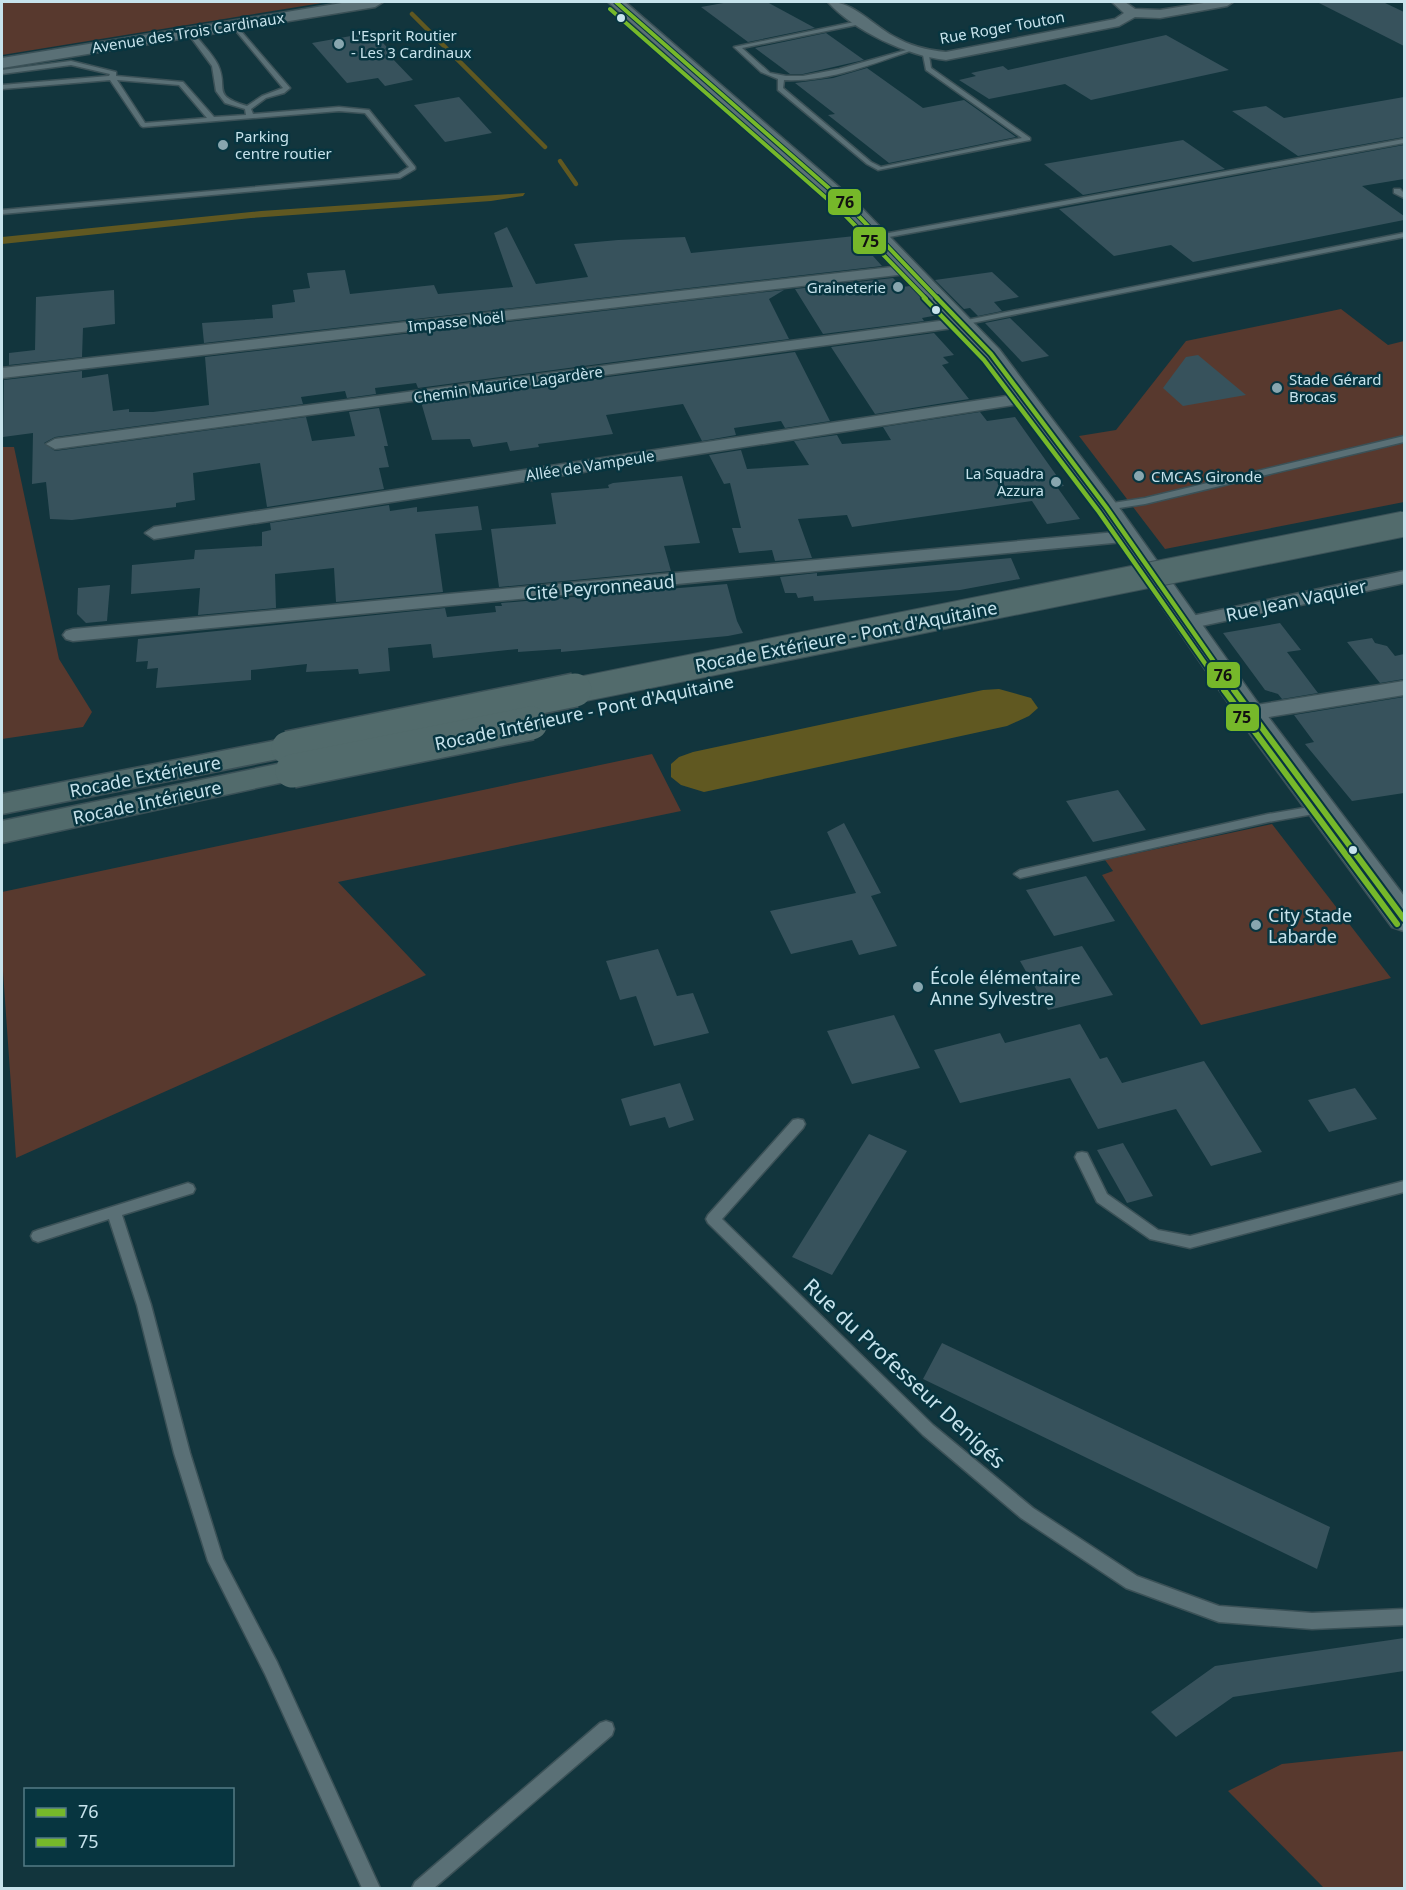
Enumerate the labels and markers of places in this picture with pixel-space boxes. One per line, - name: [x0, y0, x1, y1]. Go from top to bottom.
- unlabelled marker: [615, 12, 627, 24]
- place label: L'Esprit Routier - Les 3 Cardinaux: [351, 25, 471, 62]
- marker: L'Esprit Routier - Les 3 Cardinaux: [332, 37, 346, 51]
- place label: Parking centre routier: [235, 126, 332, 163]
- marker: Parking centre routier: [216, 138, 230, 152]
- place label: Graineterie: [807, 277, 886, 297]
- marker: Graineterie: [891, 280, 905, 294]
- unlabelled marker: [930, 304, 942, 316]
- place label: Stade Gérard Brocas: [1289, 369, 1381, 406]
- marker: Stade Gérard Brocas: [1270, 381, 1284, 395]
- place label: La Squadra Azzura: [965, 463, 1044, 500]
- place label: CMCAS Gironde: [1151, 466, 1262, 486]
- marker: CMCAS Gironde: [1132, 469, 1146, 483]
- marker: La Squadra Azzura: [1049, 475, 1063, 489]
- unlabelled marker: [1347, 844, 1359, 856]
- place label: City Stade Labarde: [1268, 903, 1352, 948]
- marker: City Stade Labarde: [1249, 918, 1263, 932]
- place label: École élémentaire Anne Sylvestre: [930, 965, 1081, 1010]
- marker: École élémentaire Anne Sylvestre: [911, 980, 925, 994]

